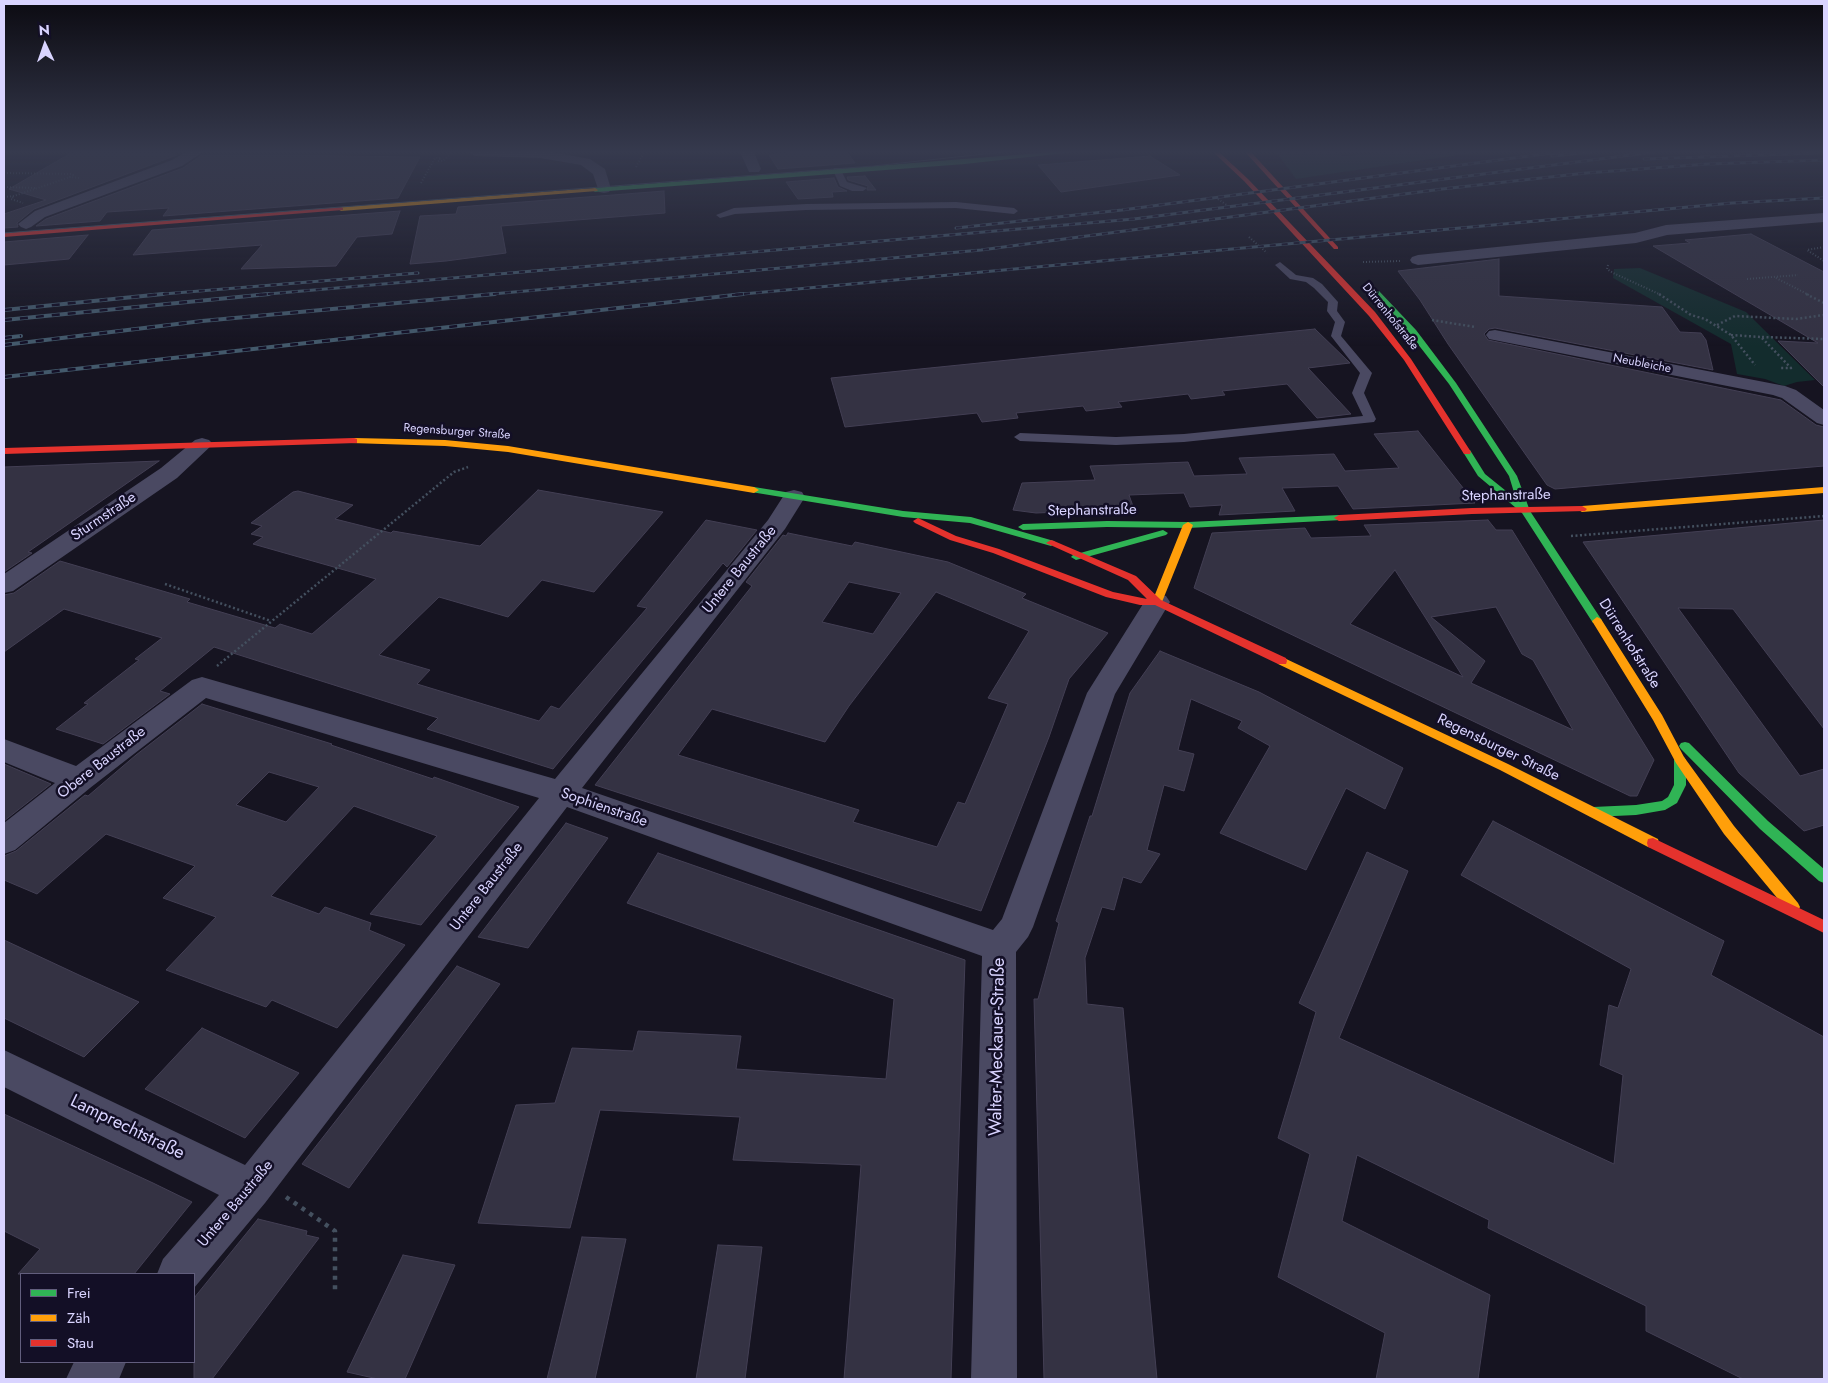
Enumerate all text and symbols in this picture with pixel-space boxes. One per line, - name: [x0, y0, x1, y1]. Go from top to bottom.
- north arrow: [20, 20, 70, 70]
- text: N: [38, 20, 50, 40]
- street label: Dürrenhofstraße: [1359, 281, 1421, 353]
- street label: Neubleiche: [1612, 351, 1672, 377]
- street label: Regensburger Straße: [403, 421, 511, 443]
- street label: Stephanstraße: [1461, 486, 1551, 506]
- street label: Sturmstraße: [68, 489, 140, 545]
- street label: Stephanstraße: [1047, 501, 1137, 521]
- street label: Untere Baustraße: [699, 523, 781, 617]
- street label: Dürrenhofstraße: [1594, 596, 1664, 692]
- street label: Regensburger Straße: [1434, 711, 1562, 785]
- street label: Obere Baustraße: [54, 723, 150, 803]
- street label: Sophienstraße: [558, 785, 650, 831]
- street label: Untere Baustraße: [447, 839, 527, 935]
- street label: Walter-Meckauer-Straße: [986, 958, 1010, 1136]
- street label: Lamprechtstraße: [66, 1091, 188, 1165]
- street label: Untere Baustraße: [195, 1157, 277, 1251]
- legend: [20, 1273, 195, 1363]
- text: Frei: [67, 1282, 91, 1304]
- text: Zäh: [67, 1307, 90, 1329]
- text: Stau: [67, 1332, 94, 1354]

